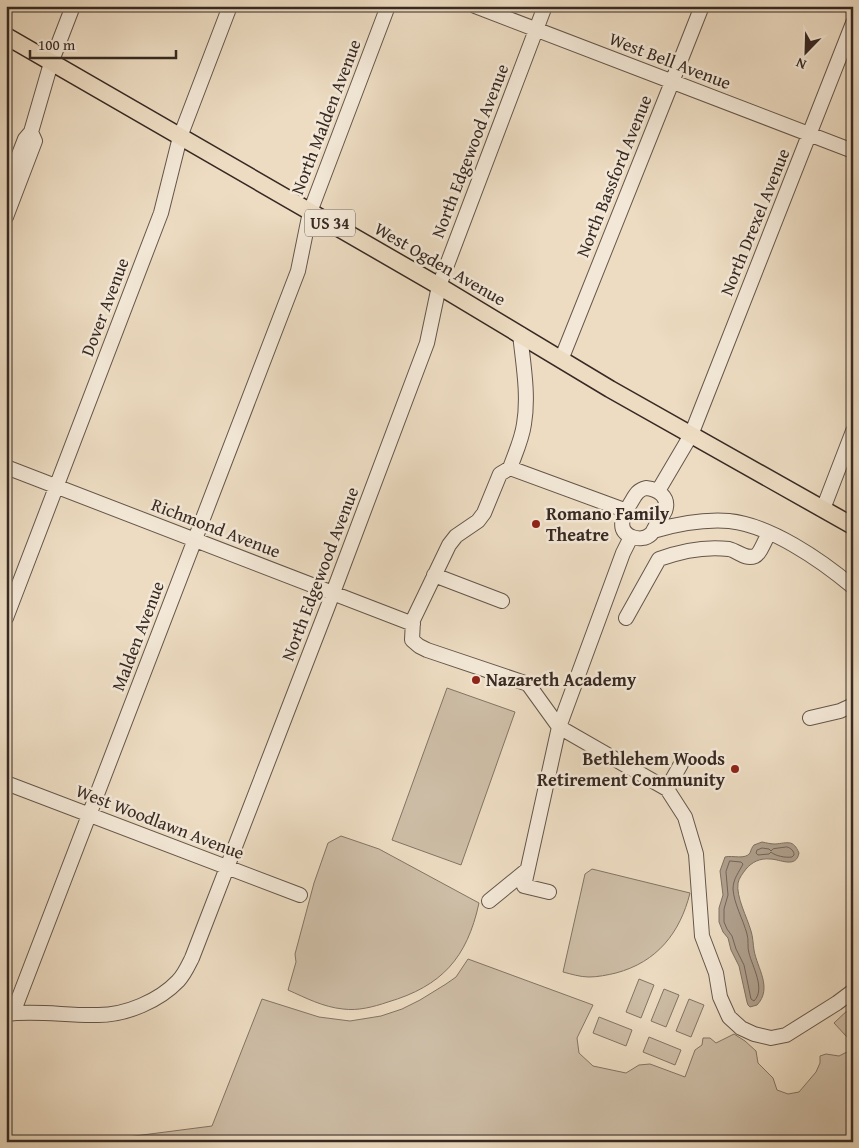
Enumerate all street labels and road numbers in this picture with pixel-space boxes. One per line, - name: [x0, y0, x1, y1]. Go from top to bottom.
- street label: West Bell Avenue: [605, 25, 735, 96]
- street label: North Malden Avenue: [283, 35, 368, 198]
- street label: North Edgewood Avenue: [424, 60, 515, 242]
- street label: North Bassford Avenue: [569, 91, 658, 261]
- street label: North Drexel Avenue: [713, 144, 796, 300]
- road number: US 34: [305, 210, 355, 237]
- street label: West Ogden Avenue: [369, 215, 511, 312]
- street label: Dover Avenue: [73, 254, 136, 360]
- street label: North Edgewood Avenue: [274, 483, 365, 665]
- street label: Richmond Avenue: [148, 491, 285, 565]
- street label: Malden Avenue: [104, 577, 171, 695]
- street label: West Woodlawn Avenue: [72, 777, 248, 866]

